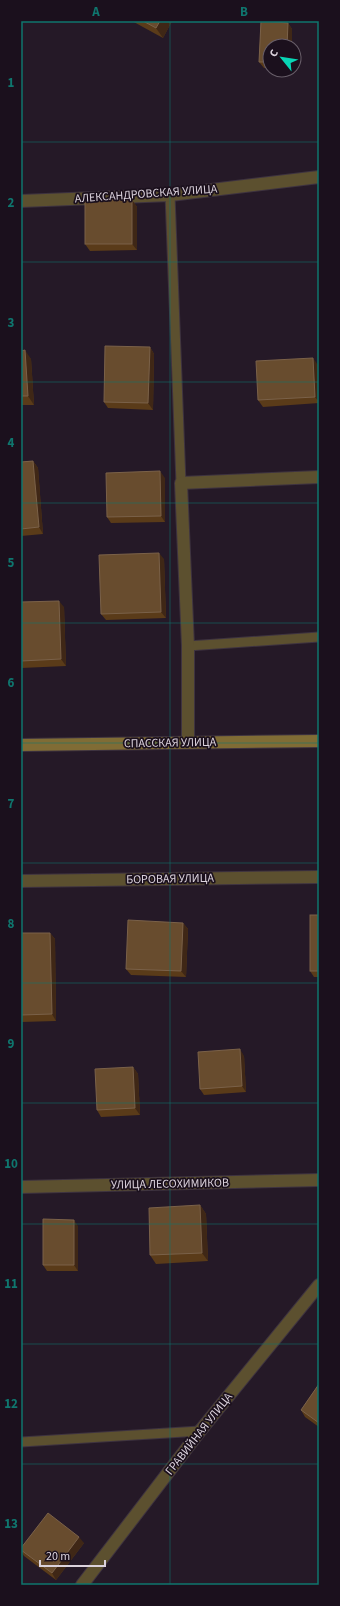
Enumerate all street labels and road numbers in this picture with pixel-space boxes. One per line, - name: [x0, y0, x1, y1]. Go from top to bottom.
- street label: АЛЕКСАНДРОВСКАЯ УЛИЦА: [74, 181, 218, 207]
- street label: СПАССКАЯ УЛИЦА: [124, 734, 217, 752]
- street label: БОРОВАЯ УЛИЦА: [126, 870, 214, 888]
- street label: УЛИЦА ЛЕСОХИМИКОВ: [111, 1174, 229, 1194]
- street label: ГРАВИЙНАЯ УЛИЦА: [161, 1389, 237, 1479]

